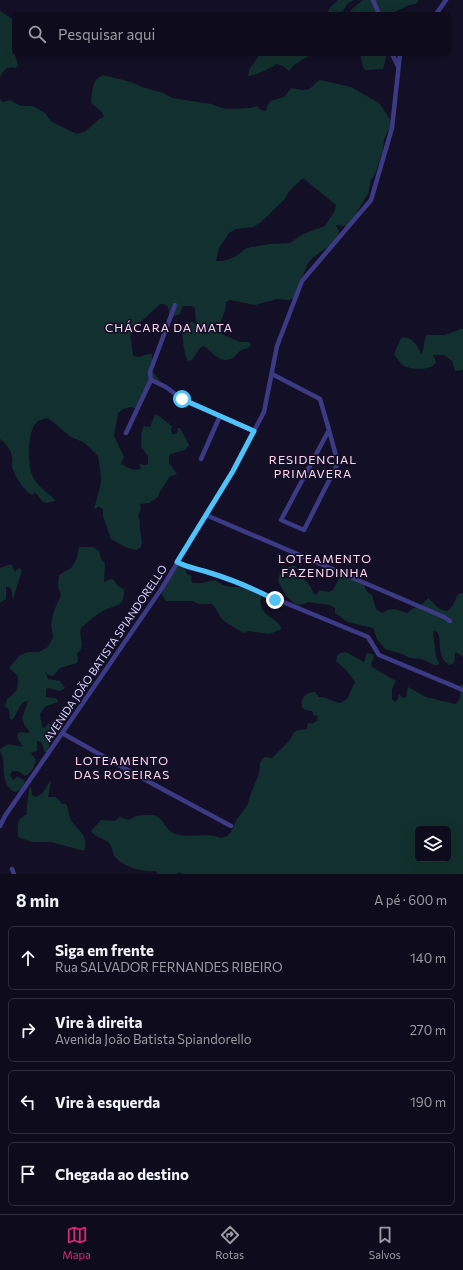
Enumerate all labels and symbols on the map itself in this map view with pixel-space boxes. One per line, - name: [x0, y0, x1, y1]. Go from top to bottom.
- district label: CHÁCARA DA MATA: [105, 320, 233, 334]
- route start: [173, 390, 191, 408]
- district label: RESIDENCIAL PRIMAVERA: [269, 452, 357, 480]
- district label: LOTEAMENTO FAZENDINHA: [278, 551, 372, 579]
- street label: AVENIDA JOÃO BATISTA SPIANDORELLO: [41, 562, 170, 744]
- route end: [266, 591, 284, 609]
- district label: LOTEAMENTO DAS ROSEIRAS: [74, 753, 170, 781]

